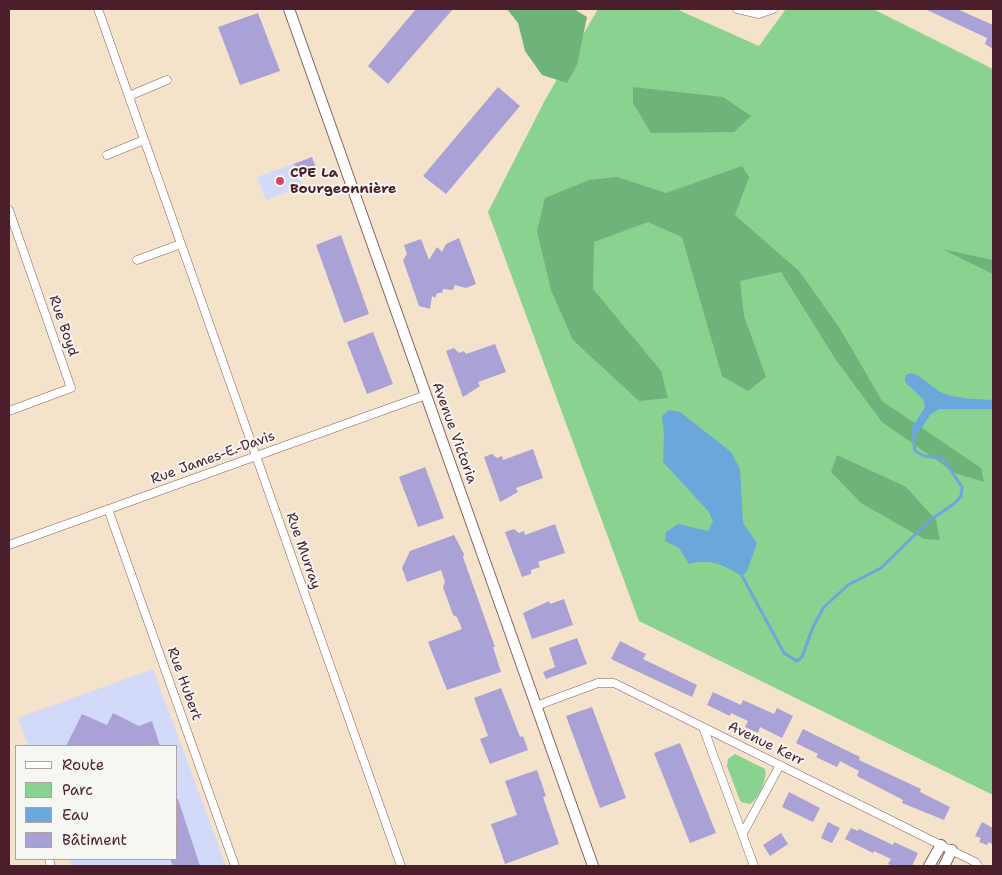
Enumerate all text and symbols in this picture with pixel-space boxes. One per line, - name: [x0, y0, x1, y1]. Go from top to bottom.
- place label: CPE La Bourgeonnière: [290, 165, 397, 198]
- marker: CPE La Bourgeonnière: [274, 175, 286, 187]
- street label: Rue Boyd: [45, 293, 81, 359]
- street label: Avenue Victoria: [428, 380, 480, 486]
- street label: Rue James-E.-Davis: [149, 428, 277, 488]
- street label: Rue Murray: [282, 511, 324, 591]
- street label: Rue Hubert: [163, 645, 205, 723]
- street label: Avenue Kerr: [725, 718, 807, 770]
- legend: [15, 745, 178, 860]
- text: Route: [62, 755, 104, 775]
- text: Parc: [62, 780, 93, 800]
- text: Eau: [62, 805, 89, 825]
- text: Bâtiment: [62, 830, 127, 850]

